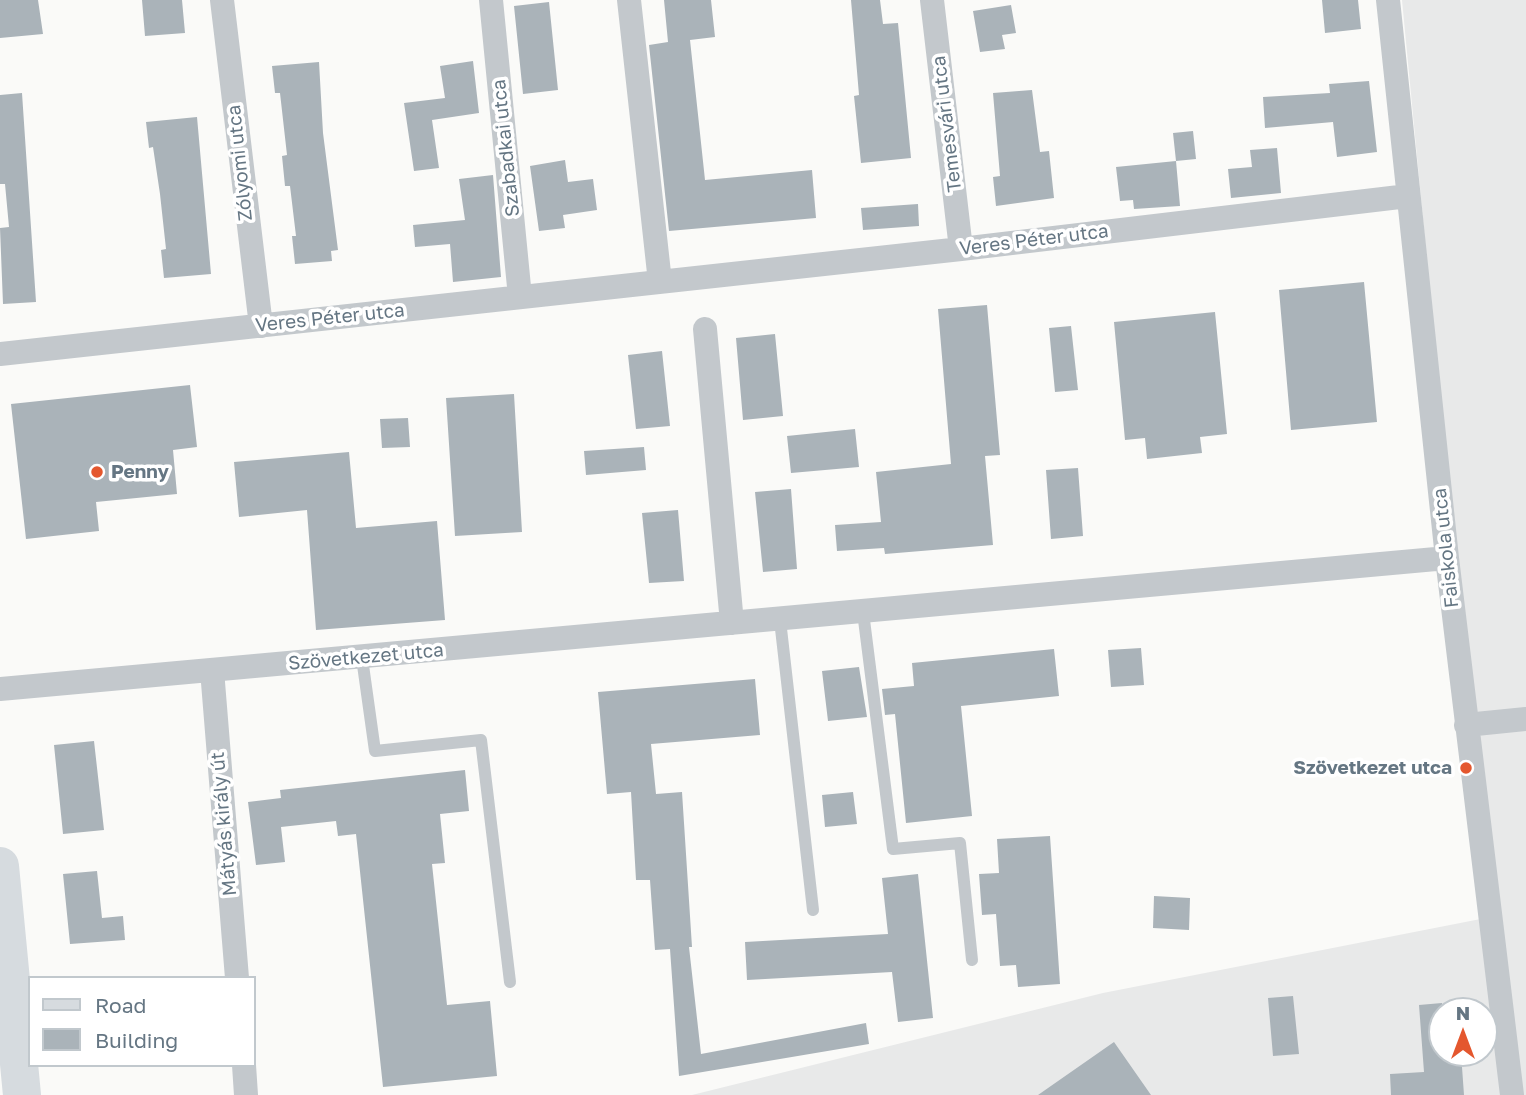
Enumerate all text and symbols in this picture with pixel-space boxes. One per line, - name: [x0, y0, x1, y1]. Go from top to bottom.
- street label: Temesvári utca: [927, 55, 967, 193]
- street label: Szabadkai utca: [487, 78, 525, 218]
- street label: Zólyomi utca: [223, 104, 257, 222]
- street label: Veres Péter utca: [958, 220, 1110, 260]
- street label: Veres Péter utca: [254, 299, 406, 337]
- place label: Penny: [111, 461, 169, 483]
- marker: Penny: [89, 464, 105, 480]
- street label: Faiskola utca: [1428, 487, 1464, 609]
- street label: Szövetkezet utca: [287, 639, 445, 675]
- street label: Mátyás király út: [206, 751, 242, 897]
- place label: Szövetkezet utca: [1293, 757, 1452, 779]
- marker: Szövetkezet utca: [1458, 760, 1474, 776]
- legend: [28, 976, 256, 1067]
- text: Road: [95, 992, 146, 1018]
- north arrow: [1428, 997, 1498, 1067]
- text: N: [1456, 1001, 1470, 1024]
- text: Building: [95, 1027, 178, 1053]

